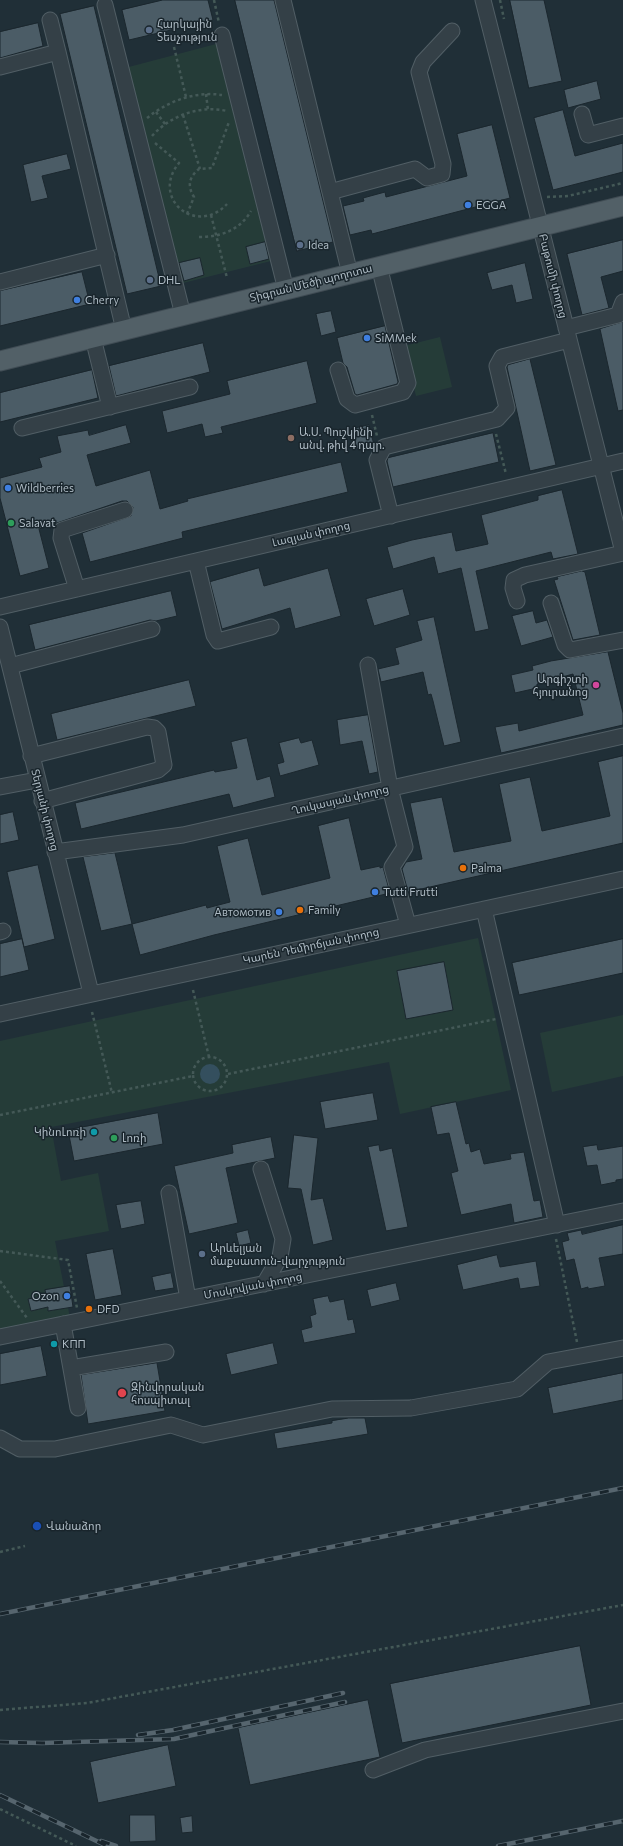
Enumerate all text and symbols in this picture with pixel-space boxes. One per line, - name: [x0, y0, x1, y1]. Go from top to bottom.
- place label: Հարկային Տեսչություն: [157, 17, 217, 43]
- marker: Հարկային Տեսչություն: [144, 25, 154, 35]
- place label: EGGA: [476, 198, 506, 212]
- marker: EGGA: [463, 200, 473, 210]
- street label: Բաթումի փողոց: [536, 232, 570, 320]
- place label: Idea: [308, 238, 329, 252]
- marker: Idea: [295, 240, 305, 250]
- street label: Տիգրան Մեծի պողոտա: [248, 261, 374, 305]
- place label: DHL: [158, 273, 181, 287]
- marker: DHL: [145, 275, 155, 285]
- place label: Cherry: [85, 293, 119, 307]
- marker: Cherry: [72, 295, 82, 305]
- place label: SiMMek: [375, 331, 417, 345]
- marker: SiMMek: [362, 333, 372, 343]
- place label: Ա.Ս. Պուշկինի անվ. թիվ 4 դպր.: [299, 425, 385, 451]
- marker: Ա.Ս. Պուշկինի անվ. թիվ 4 դպր.: [286, 433, 296, 443]
- place label: Wildberries: [16, 481, 74, 495]
- marker: Wildberries: [3, 483, 13, 493]
- place label: Salavat: [19, 516, 55, 530]
- marker: Salavat: [6, 518, 16, 528]
- street label: Լազյան փողոց: [271, 519, 351, 549]
- place label: Արգիշտի հյուրանոց: [533, 672, 588, 698]
- marker: Արգիշտի հյուրանոց: [591, 680, 601, 690]
- street label: Տերյանի փողոց: [28, 768, 62, 852]
- street label: Ղուկասյան փողոց: [290, 782, 390, 818]
- place label: Palma: [471, 861, 502, 875]
- marker: Palma: [458, 863, 468, 873]
- place label: Tutti Frutti: [383, 885, 438, 899]
- marker: Tutti Frutti: [370, 887, 380, 897]
- place label: Family: [308, 903, 341, 917]
- place label: Автомотив: [214, 905, 271, 919]
- marker: Family: [295, 905, 305, 915]
- marker: Автомотив: [274, 907, 284, 917]
- street label: Կարեն Դեմիրճյան փողոց: [242, 925, 380, 967]
- place label: ԿինոԼոռի: [34, 1125, 86, 1139]
- marker: ԿինոԼոռի: [89, 1127, 99, 1137]
- place label: Լոռի: [122, 1131, 146, 1145]
- marker: Լոռի: [109, 1133, 119, 1143]
- place label: Արևելյան մաքսատուն-վարչություն: [210, 1241, 345, 1267]
- marker: Արևելյան մաքսատուն-վարչություն: [197, 1249, 207, 1259]
- street label: Մոսկովյան փողոց: [203, 1270, 303, 1302]
- place label: Ozon: [32, 1289, 59, 1303]
- marker: Ozon: [62, 1291, 72, 1301]
- place label: DFD: [97, 1302, 120, 1316]
- marker: DFD: [84, 1304, 94, 1314]
- place label: КПП: [62, 1337, 86, 1351]
- marker: КПП: [49, 1339, 59, 1349]
- place label: Զինվորական հոսպիտալ: [131, 1380, 204, 1406]
- marker: Զինվորական հոսպիտալ: [116, 1387, 128, 1399]
- place label: Վանաձոր: [46, 1519, 101, 1533]
- marker: Վանաձոր: [31, 1520, 43, 1532]

